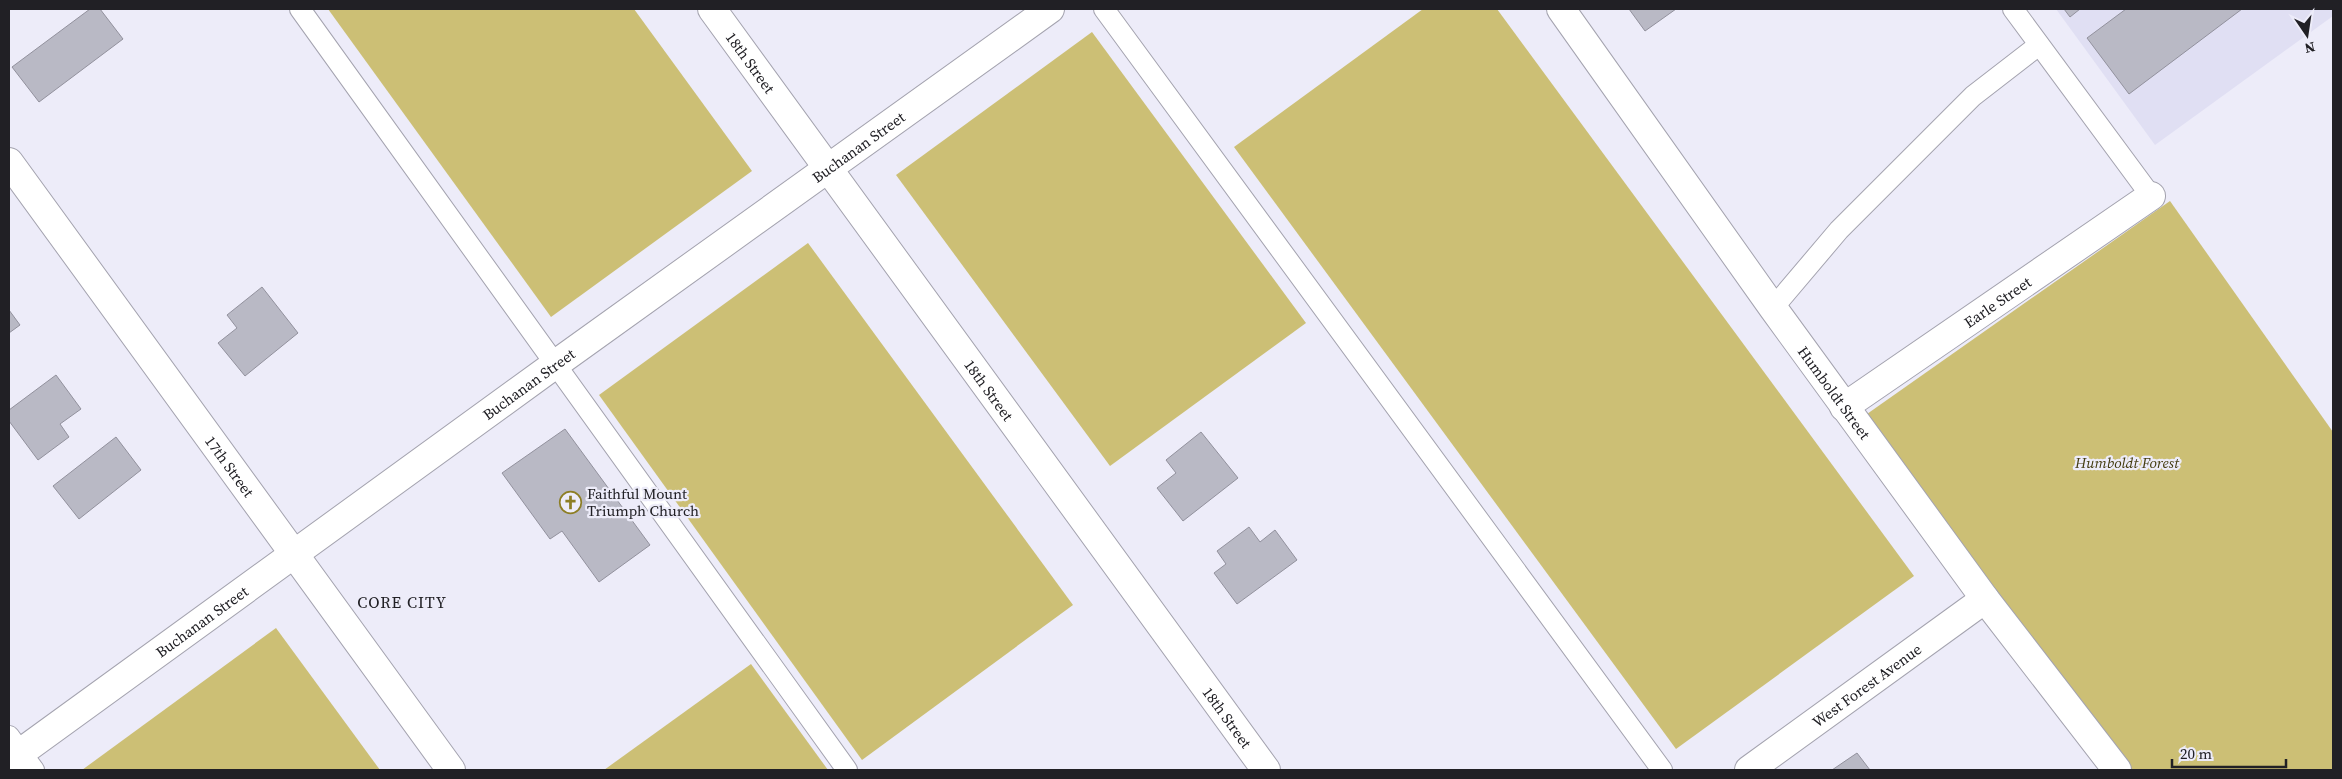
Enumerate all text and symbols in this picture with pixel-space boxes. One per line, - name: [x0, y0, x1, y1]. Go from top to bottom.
- north arrow: [2282, 10, 2332, 60]
- street label: 18th Street: [721, 27, 780, 97]
- text: N: [2303, 37, 2317, 59]
- street label: Buchanan Street: [808, 106, 909, 187]
- street label: Earle Street: [1960, 271, 2035, 332]
- street label: Humboldt Street: [1793, 341, 1876, 443]
- street label: Buchanan Street: [478, 343, 579, 424]
- street label: 18th Street: [960, 355, 1019, 425]
- street label: 17th Street: [201, 431, 260, 501]
- park label: Humboldt Forest: [2074, 452, 2180, 473]
- place label: Faithful Mount Triumph Church: [587, 483, 699, 521]
- church icon: Faithful Mount Triumph Church: [559, 490, 583, 514]
- street label: Buchanan Street: [151, 580, 252, 662]
- district label: CORE CITY: [357, 591, 447, 613]
- street label: West Forest Avenue: [1807, 638, 1926, 732]
- street label: 18th Street: [1198, 682, 1257, 752]
- scale bar: [2172, 736, 2286, 768]
- text: 20 m: [2180, 743, 2212, 764]

